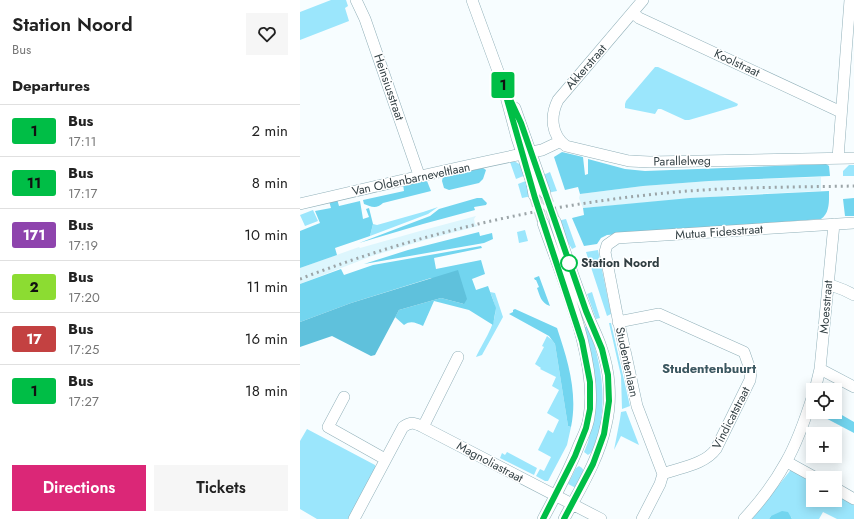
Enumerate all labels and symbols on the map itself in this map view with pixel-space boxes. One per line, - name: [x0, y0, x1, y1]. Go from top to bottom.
- street label: Akkerstraat: [561, 40, 611, 94]
- street label: Koolstraat: [711, 45, 763, 81]
- street label: Heinsiusstraat: [369, 51, 409, 123]
- line badge: 1: [490, 72, 516, 98]
- street label: Parallelweg: [653, 152, 711, 170]
- street label: Van Oldenbarneveltlaan: [350, 158, 472, 200]
- street label: Mutua Fidesstraat: [675, 220, 764, 244]
- marker: Station Noord: [560, 254, 578, 272]
- place label: Station Noord: [581, 254, 660, 272]
- street label: Moesstraat: [815, 279, 837, 334]
- street label: Studentenlaan: [611, 325, 643, 399]
- district label: Studentenbuurt: [662, 359, 757, 378]
- street label: Vindicatstraat: [708, 384, 754, 452]
- street label: Magnoliastraat: [454, 437, 527, 487]

